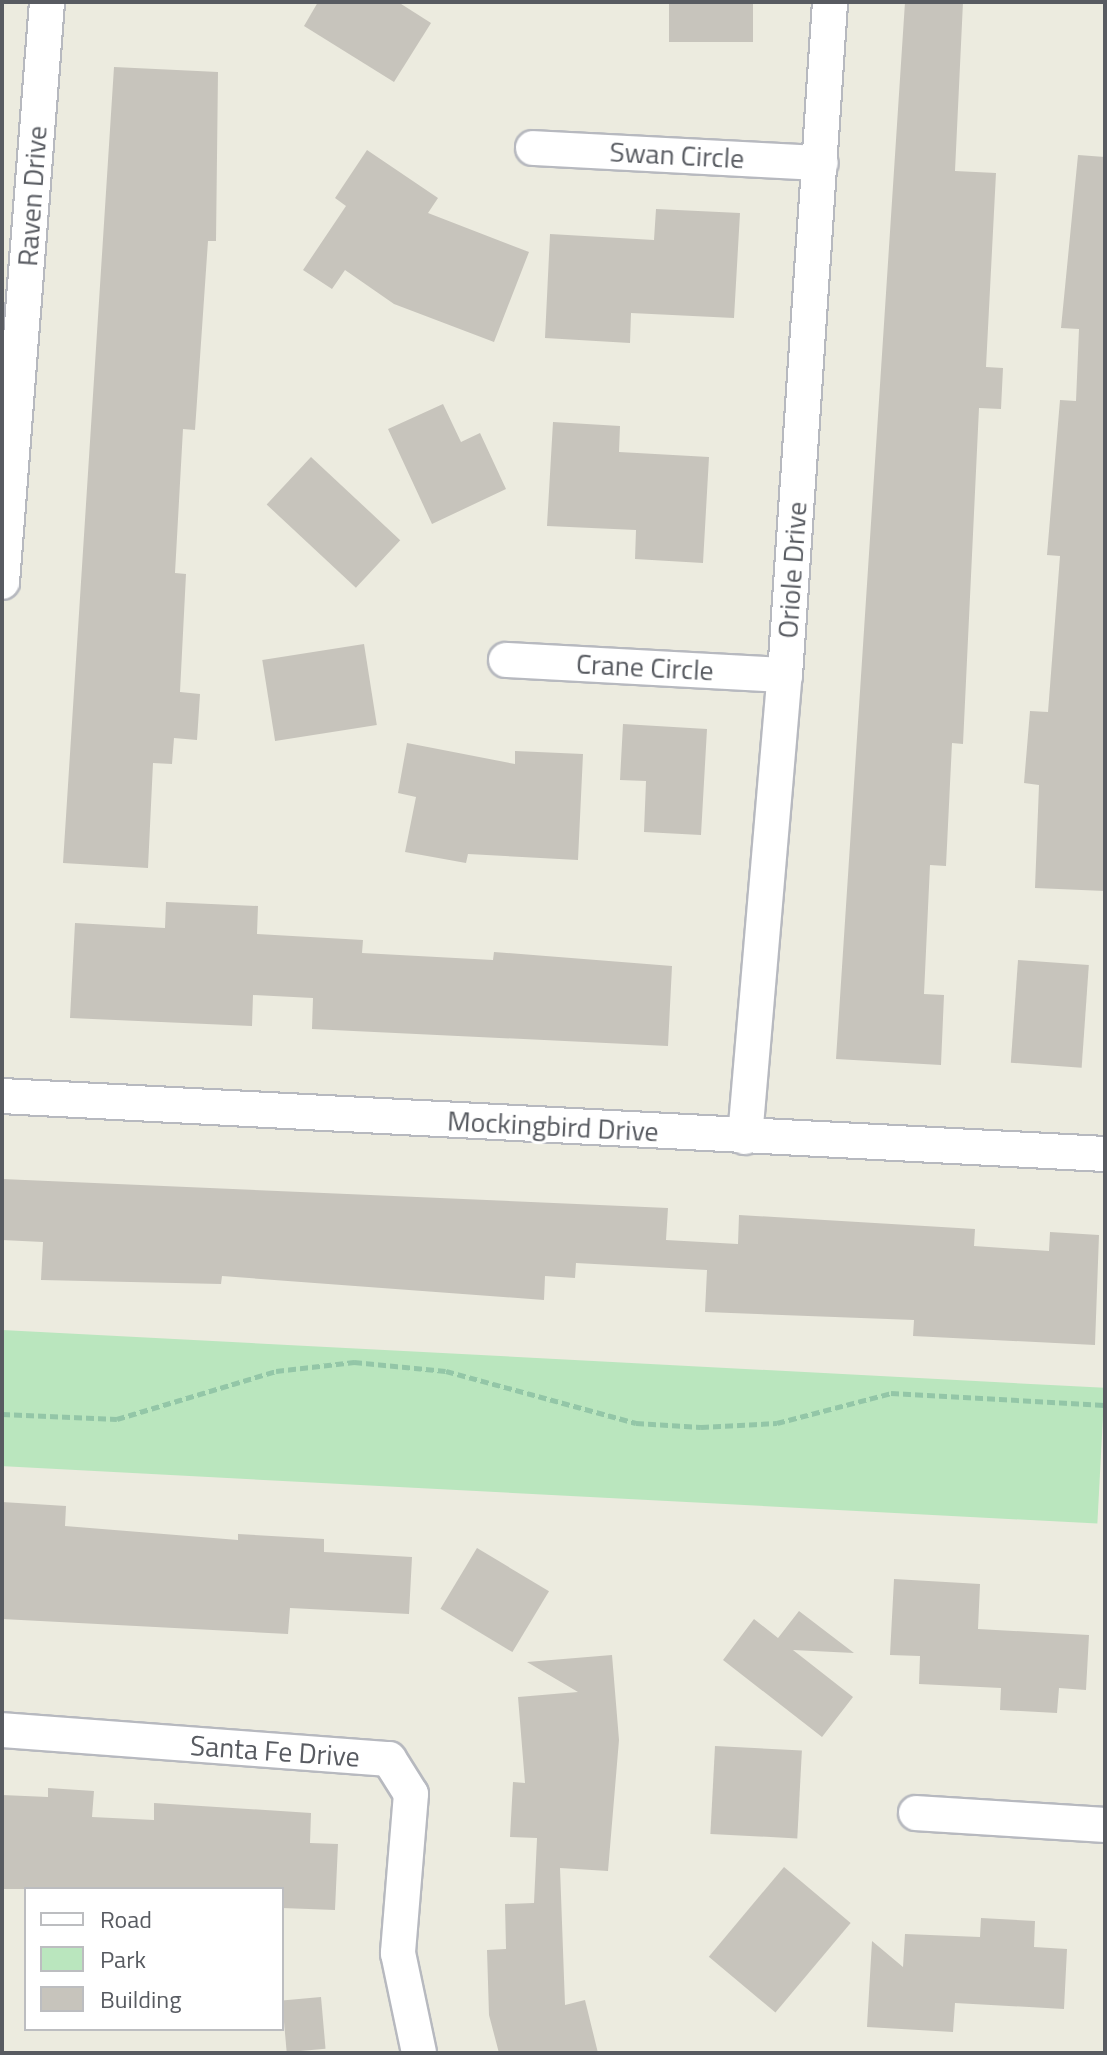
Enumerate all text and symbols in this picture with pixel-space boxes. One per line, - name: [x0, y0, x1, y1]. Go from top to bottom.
- street label: Raven Drive: [10, 125, 54, 267]
- street label: Swan Circle: [609, 135, 745, 175]
- street label: Oriole Drive: [770, 500, 814, 640]
- street label: Crane Circle: [575, 647, 715, 687]
- street label: Mockingbird Drive: [446, 1104, 660, 1148]
- street label: Santa Fe Drive: [189, 1728, 361, 1774]
- legend: [24, 1887, 284, 2031]
- text: Road: [100, 1901, 152, 1937]
- text: Park: [100, 1941, 146, 1977]
- text: Building: [100, 1981, 182, 2017]

